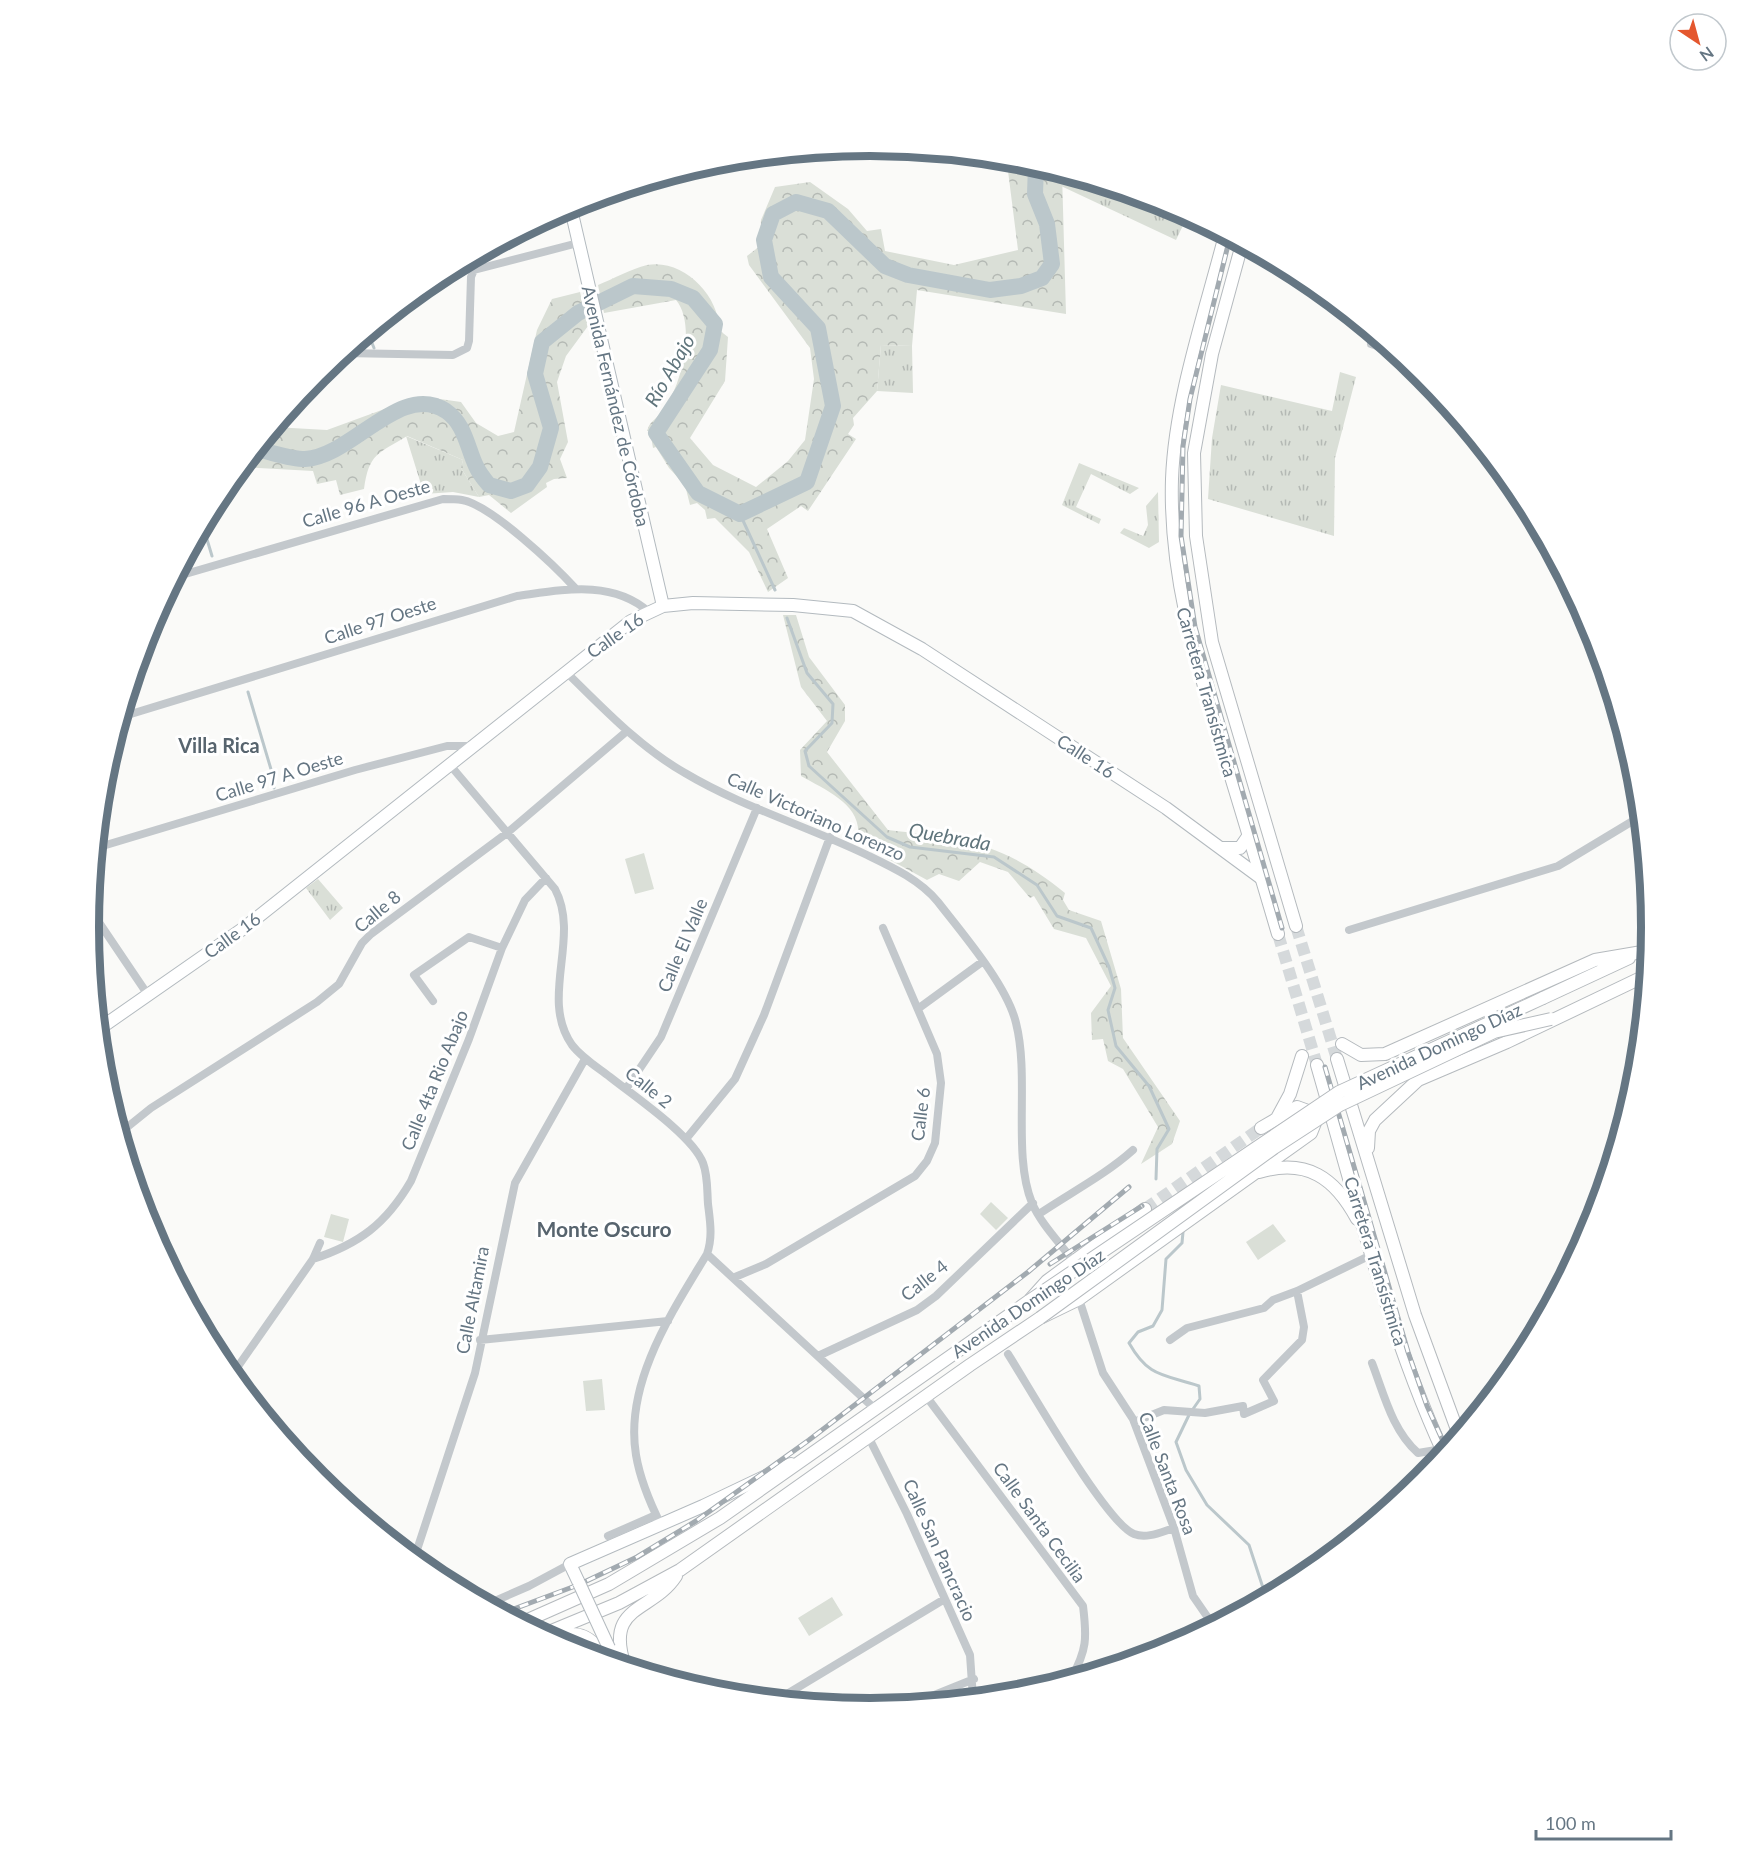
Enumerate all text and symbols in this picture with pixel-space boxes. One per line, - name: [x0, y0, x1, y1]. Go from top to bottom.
- north arrow: [1668, 12, 1728, 72]
- text: N: [1697, 43, 1718, 66]
- street label: Avenida Fernández de Córdoba: [578, 283, 654, 529]
- water label: Río Abajo: [639, 330, 699, 410]
- street label: Calle 96 A Oeste: [299, 474, 433, 532]
- street label: Calle 97 Oeste: [321, 592, 439, 648]
- street label: Carretera Transístmica: [1172, 605, 1242, 779]
- street label: Calle 16: [582, 608, 648, 662]
- street label: Calle 16: [1053, 729, 1119, 783]
- district label: Villa Rica: [177, 733, 260, 757]
- street label: Calle 97 A Oeste: [213, 746, 345, 806]
- street label: Calle Victoriano Lorenzo: [724, 767, 908, 865]
- water label: Quebrada: [907, 817, 993, 855]
- street label: Calle 8: [349, 885, 405, 937]
- street label: Calle El Valle: [652, 895, 712, 995]
- street label: Calle 16: [199, 907, 265, 963]
- street label: Avenida Domingo Díaz: [1353, 998, 1525, 1094]
- street label: Calle 4ta Rio Abajo: [396, 1007, 472, 1153]
- street label: Calle 2: [621, 1061, 677, 1113]
- street label: Calle 6: [906, 1086, 934, 1142]
- street label: Carretera Transístmica: [1340, 1174, 1412, 1348]
- district label: Monte Oscuro: [537, 1216, 671, 1241]
- street label: Calle Altamira: [451, 1244, 493, 1356]
- street label: Avenida Domingo Díaz: [947, 1244, 1109, 1362]
- street label: Calle 4: [896, 1255, 952, 1305]
- street label: Calle Santa Rosa: [1134, 1408, 1202, 1538]
- street label: Calle Santa Cecilia: [989, 1457, 1091, 1587]
- street label: Calle San Pancracio: [899, 1475, 981, 1625]
- scale bar: [1536, 1803, 1671, 1841]
- text: 100 m: [1545, 1812, 1596, 1834]

